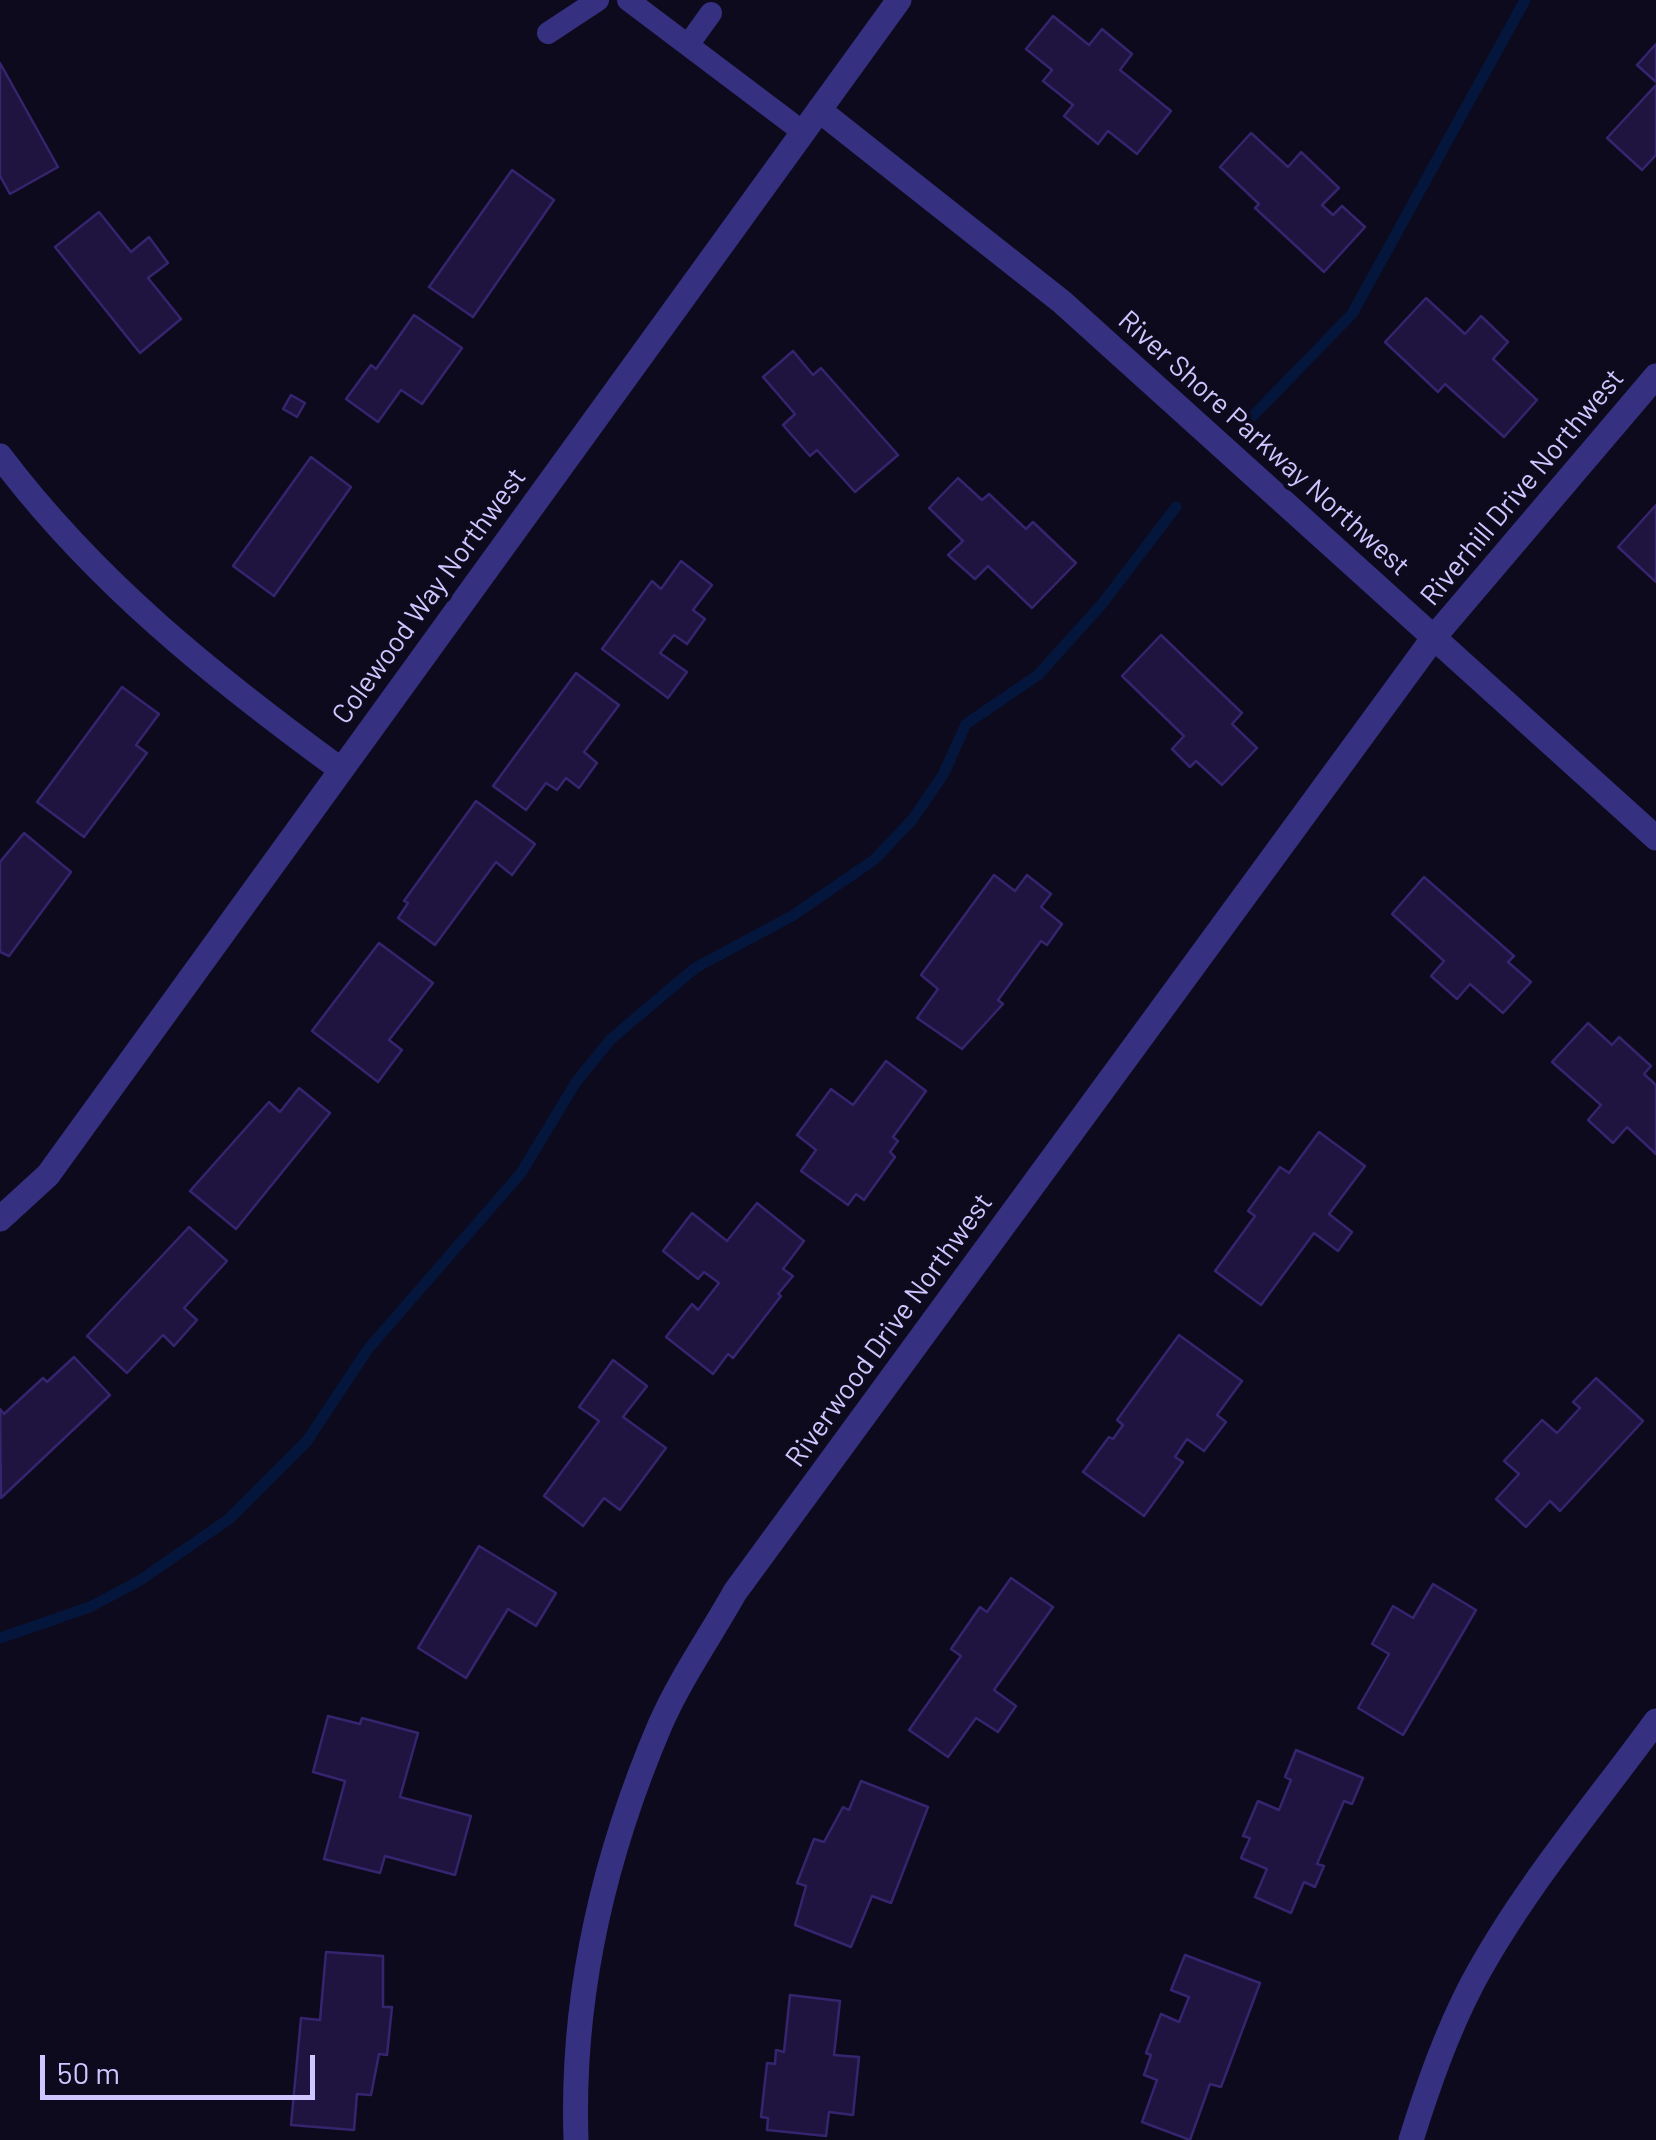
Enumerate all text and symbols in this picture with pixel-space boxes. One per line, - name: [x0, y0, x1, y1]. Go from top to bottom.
- street label: River Shore Parkway Northwest: [1111, 303, 1417, 583]
- street label: Riverhill Drive Northwest: [1413, 362, 1631, 612]
- street label: Colewood Way Northwest: [325, 462, 533, 730]
- street label: Riverwood Drive Northwest: [778, 1187, 1000, 1473]
- scale bar: [45, 2035, 320, 2097]
- text: 50 m: [57, 2054, 120, 2090]

